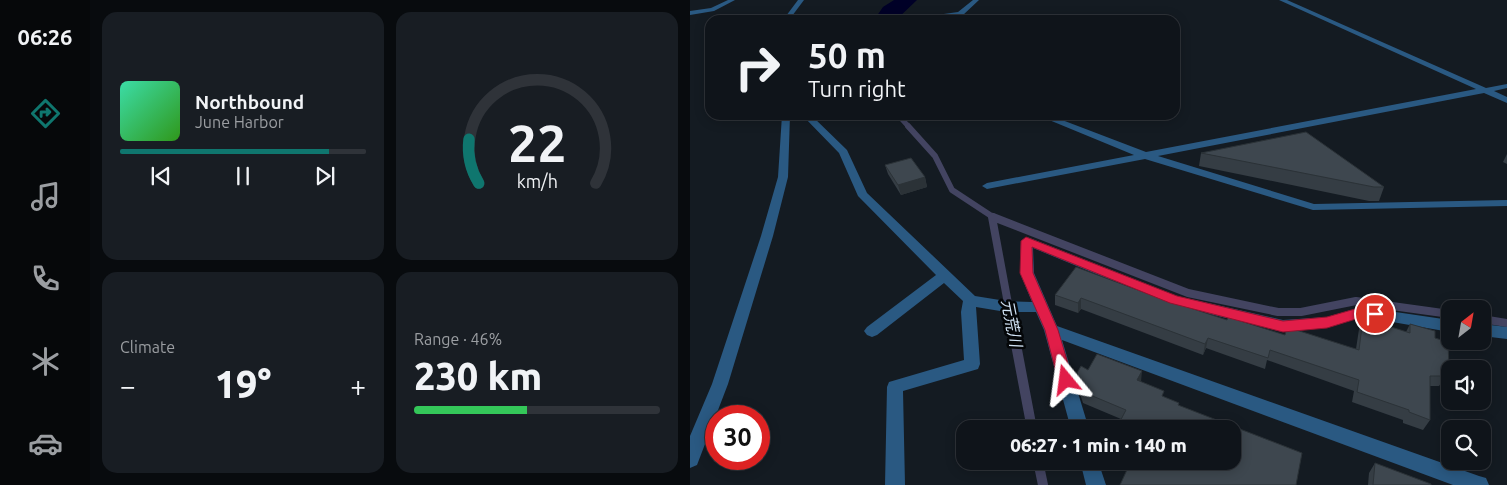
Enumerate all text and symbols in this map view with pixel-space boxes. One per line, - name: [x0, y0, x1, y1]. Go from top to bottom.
- text: 06:26: [17, 24, 73, 49]
- icon: right: [725, 35, 790, 100]
- text: 50 m: [808, 35, 886, 75]
- text: Turn right: [808, 76, 906, 101]
- text: Northbound: [195, 91, 304, 113]
- icon: directions: [28, 96, 63, 131]
- text: June Harbor: [195, 113, 284, 131]
- text: 22: [508, 114, 566, 172]
- icon: previous: [147, 162, 175, 190]
- icon: pause: [229, 162, 257, 190]
- icon: next: [311, 162, 339, 190]
- text: km/h: [516, 171, 558, 191]
- icon: music: [28, 179, 63, 214]
- icon: phone: [28, 261, 63, 296]
- pin: [1354, 293, 1396, 335]
- water label: 元荒川: [999, 298, 1026, 350]
- icon: arrive: [1361, 300, 1389, 328]
- north arrow: [1441, 300, 1491, 350]
- map controls: [1441, 300, 1491, 470]
- text: Range · 46%: [414, 330, 502, 348]
- text: Climate: [120, 338, 175, 356]
- icon: climate: [28, 344, 63, 379]
- position arrow: [1039, 353, 1091, 405]
- text: 230 km: [414, 355, 542, 397]
- button: sound: [1441, 360, 1491, 410]
- text: 19°: [215, 363, 271, 405]
- text: −: [120, 370, 136, 401]
- text: +: [350, 370, 366, 401]
- speed limit sign: 30: [705, 405, 770, 470]
- button: search: [1441, 420, 1491, 470]
- icon: car: [28, 426, 63, 461]
- text: 06:27 · 1 min · 140 m: [1010, 434, 1187, 456]

